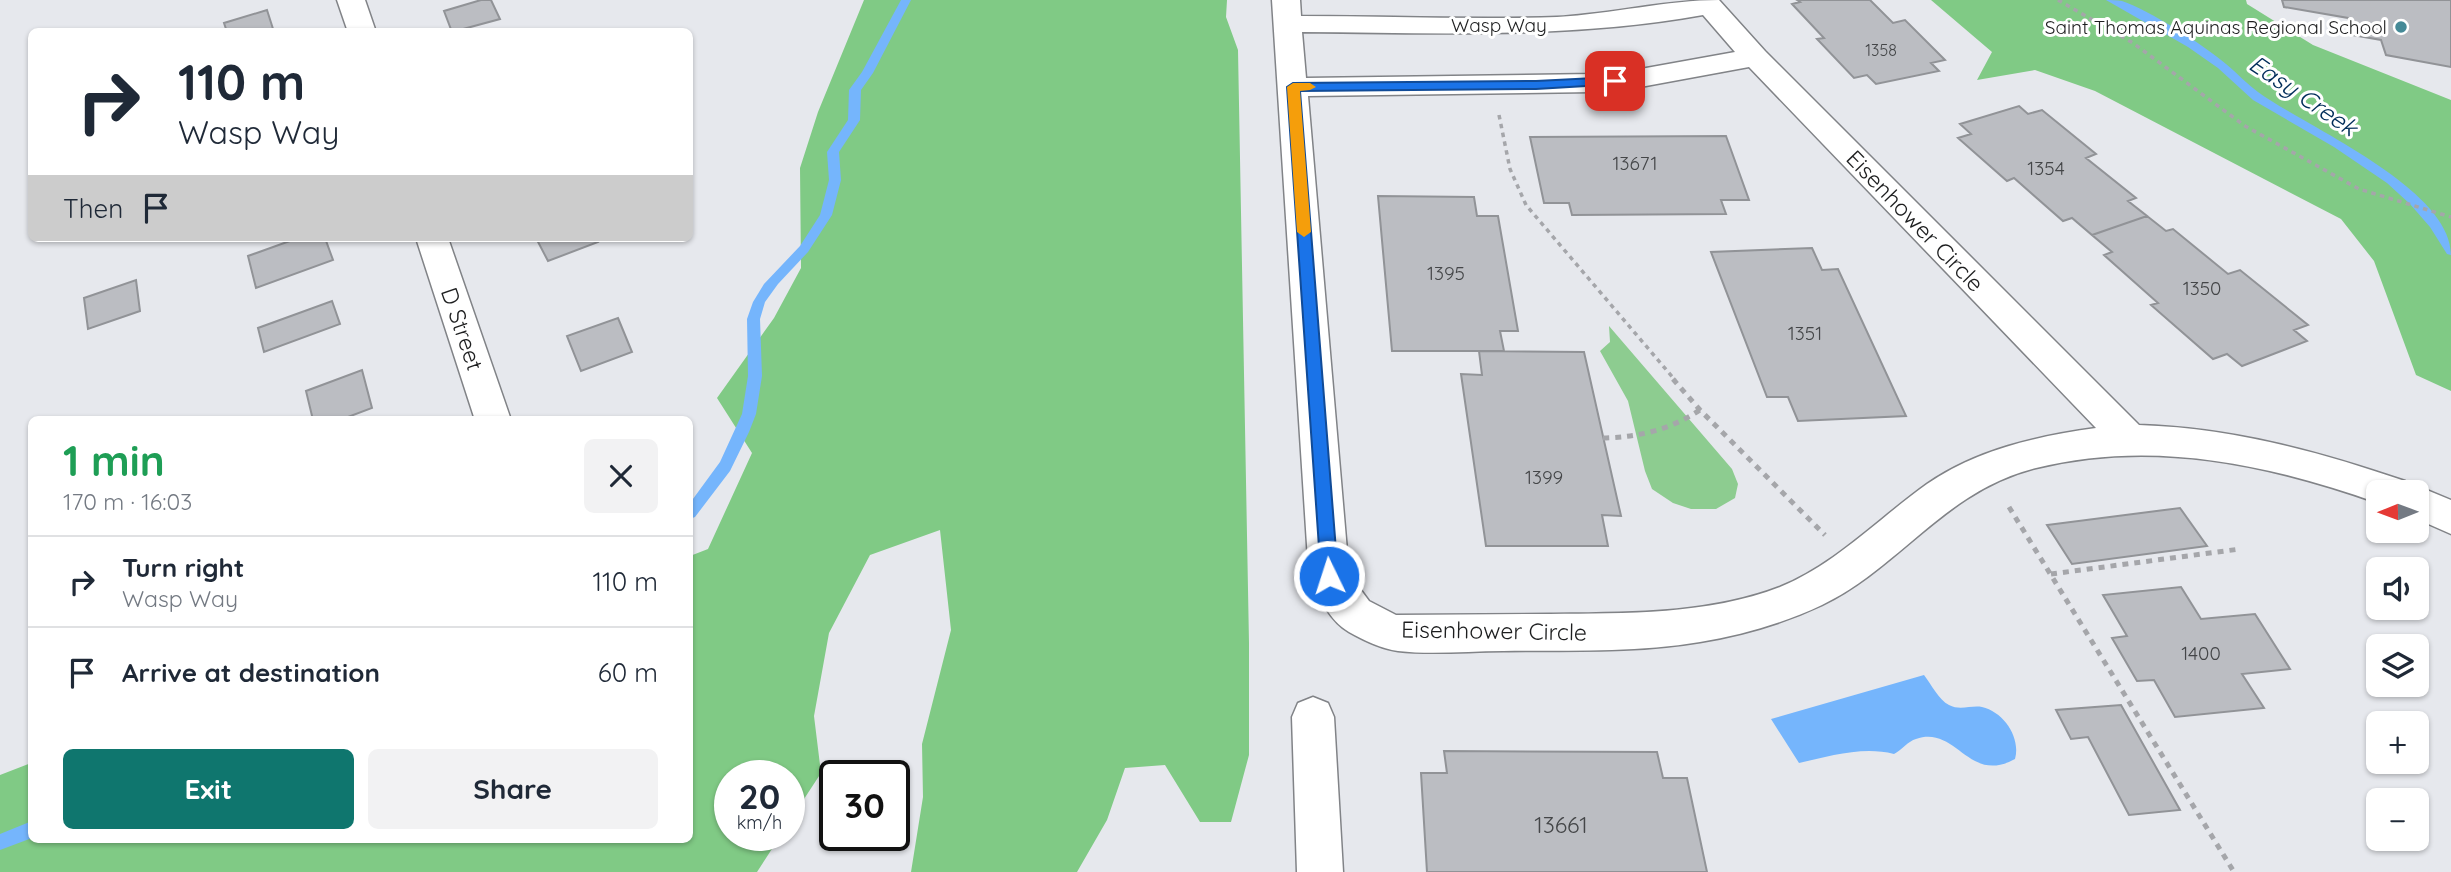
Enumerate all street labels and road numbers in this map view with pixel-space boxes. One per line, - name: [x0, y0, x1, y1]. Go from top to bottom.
- street label: Wasp Way: [1451, 13, 1547, 37]
- street label: Eisenhower Circle: [1840, 144, 1990, 298]
- street label: D Street: [435, 284, 490, 374]
- street label: Eisenhower Circle: [1401, 614, 1587, 647]

